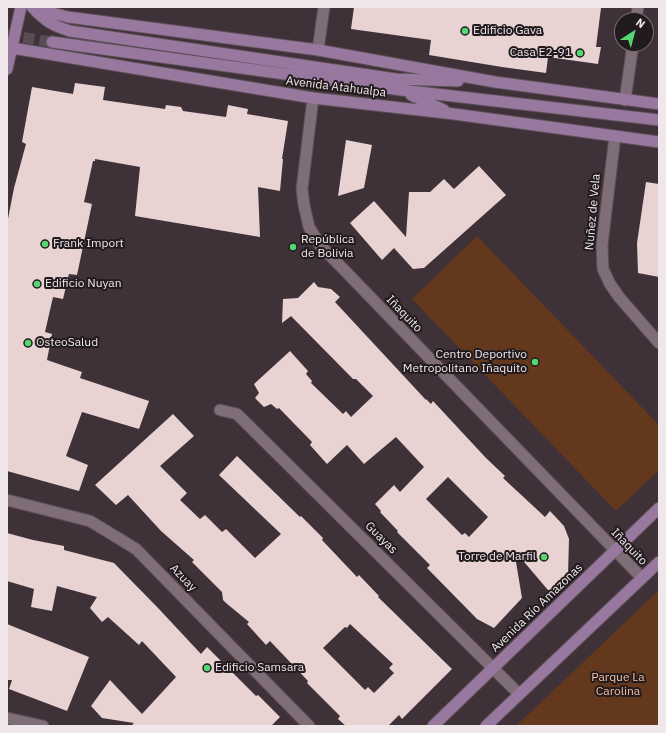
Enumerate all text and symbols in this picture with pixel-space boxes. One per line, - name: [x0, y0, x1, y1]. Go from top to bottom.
- north arrow: [614, 12, 654, 52]
- text: N: [633, 15, 648, 31]
- place label: Edificio Gava: [473, 24, 542, 38]
- marker: Edificio Gava: [460, 26, 470, 36]
- place label: Casa E2-91: [510, 46, 572, 60]
- marker: Casa E2-91: [575, 48, 585, 58]
- street label: Avenida Atahualpa: [285, 74, 387, 100]
- street label: Nuñez de Vela: [582, 173, 604, 251]
- place label: República de Bolivia: [301, 233, 355, 261]
- place label: Frank Import: [53, 237, 124, 251]
- marker: Frank Import: [40, 239, 50, 249]
- marker: República de Bolivia: [288, 242, 298, 252]
- place label: Edificio Nuyan: [45, 277, 122, 291]
- marker: Edificio Nuyan: [32, 279, 42, 289]
- street label: Iñaquito: [383, 293, 425, 335]
- place label: OsteoSalud: [36, 336, 98, 350]
- marker: OsteoSalud: [23, 338, 33, 348]
- place label: Centro Deportivo Metropolitano Iñaquito: [403, 348, 527, 376]
- marker: Centro Deportivo Metropolitano Iñaquito: [530, 357, 540, 367]
- street label: Guayas: [362, 519, 400, 557]
- street label: Iñaquito: [608, 526, 650, 568]
- place label: Torre de Marfil: [458, 550, 536, 564]
- marker: Torre de Marfil: [539, 552, 549, 562]
- street label: Avenida Río Amazonas: [488, 560, 586, 656]
- street label: Azuay: [167, 561, 199, 595]
- place label: Edificio Samsara: [215, 661, 304, 675]
- marker: Edificio Samsara: [202, 663, 212, 673]
- park label: Parque La Carolina: [591, 671, 645, 699]

